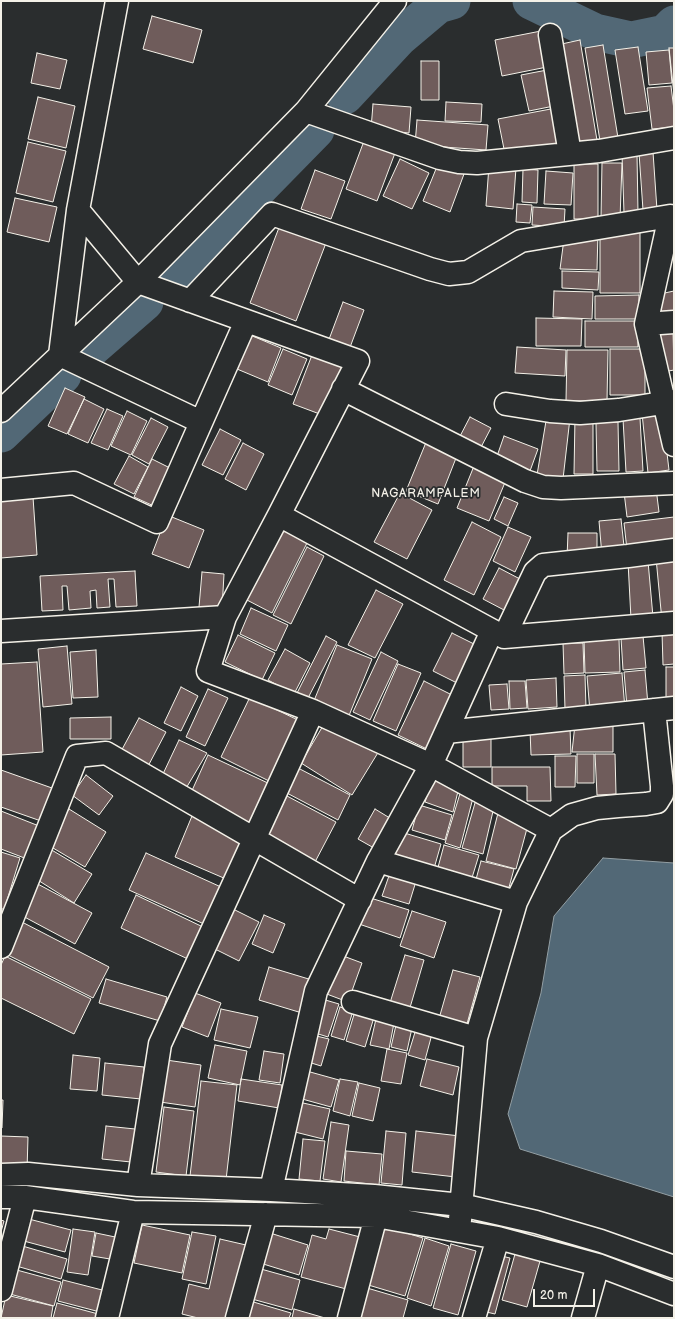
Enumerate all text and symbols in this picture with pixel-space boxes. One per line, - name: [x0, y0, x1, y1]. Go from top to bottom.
- district label: NAGARAMPALEM: [371, 487, 481, 501]
- scale bar: [535, 1281, 597, 1307]
- text: 20 m: [540, 1288, 567, 1303]

